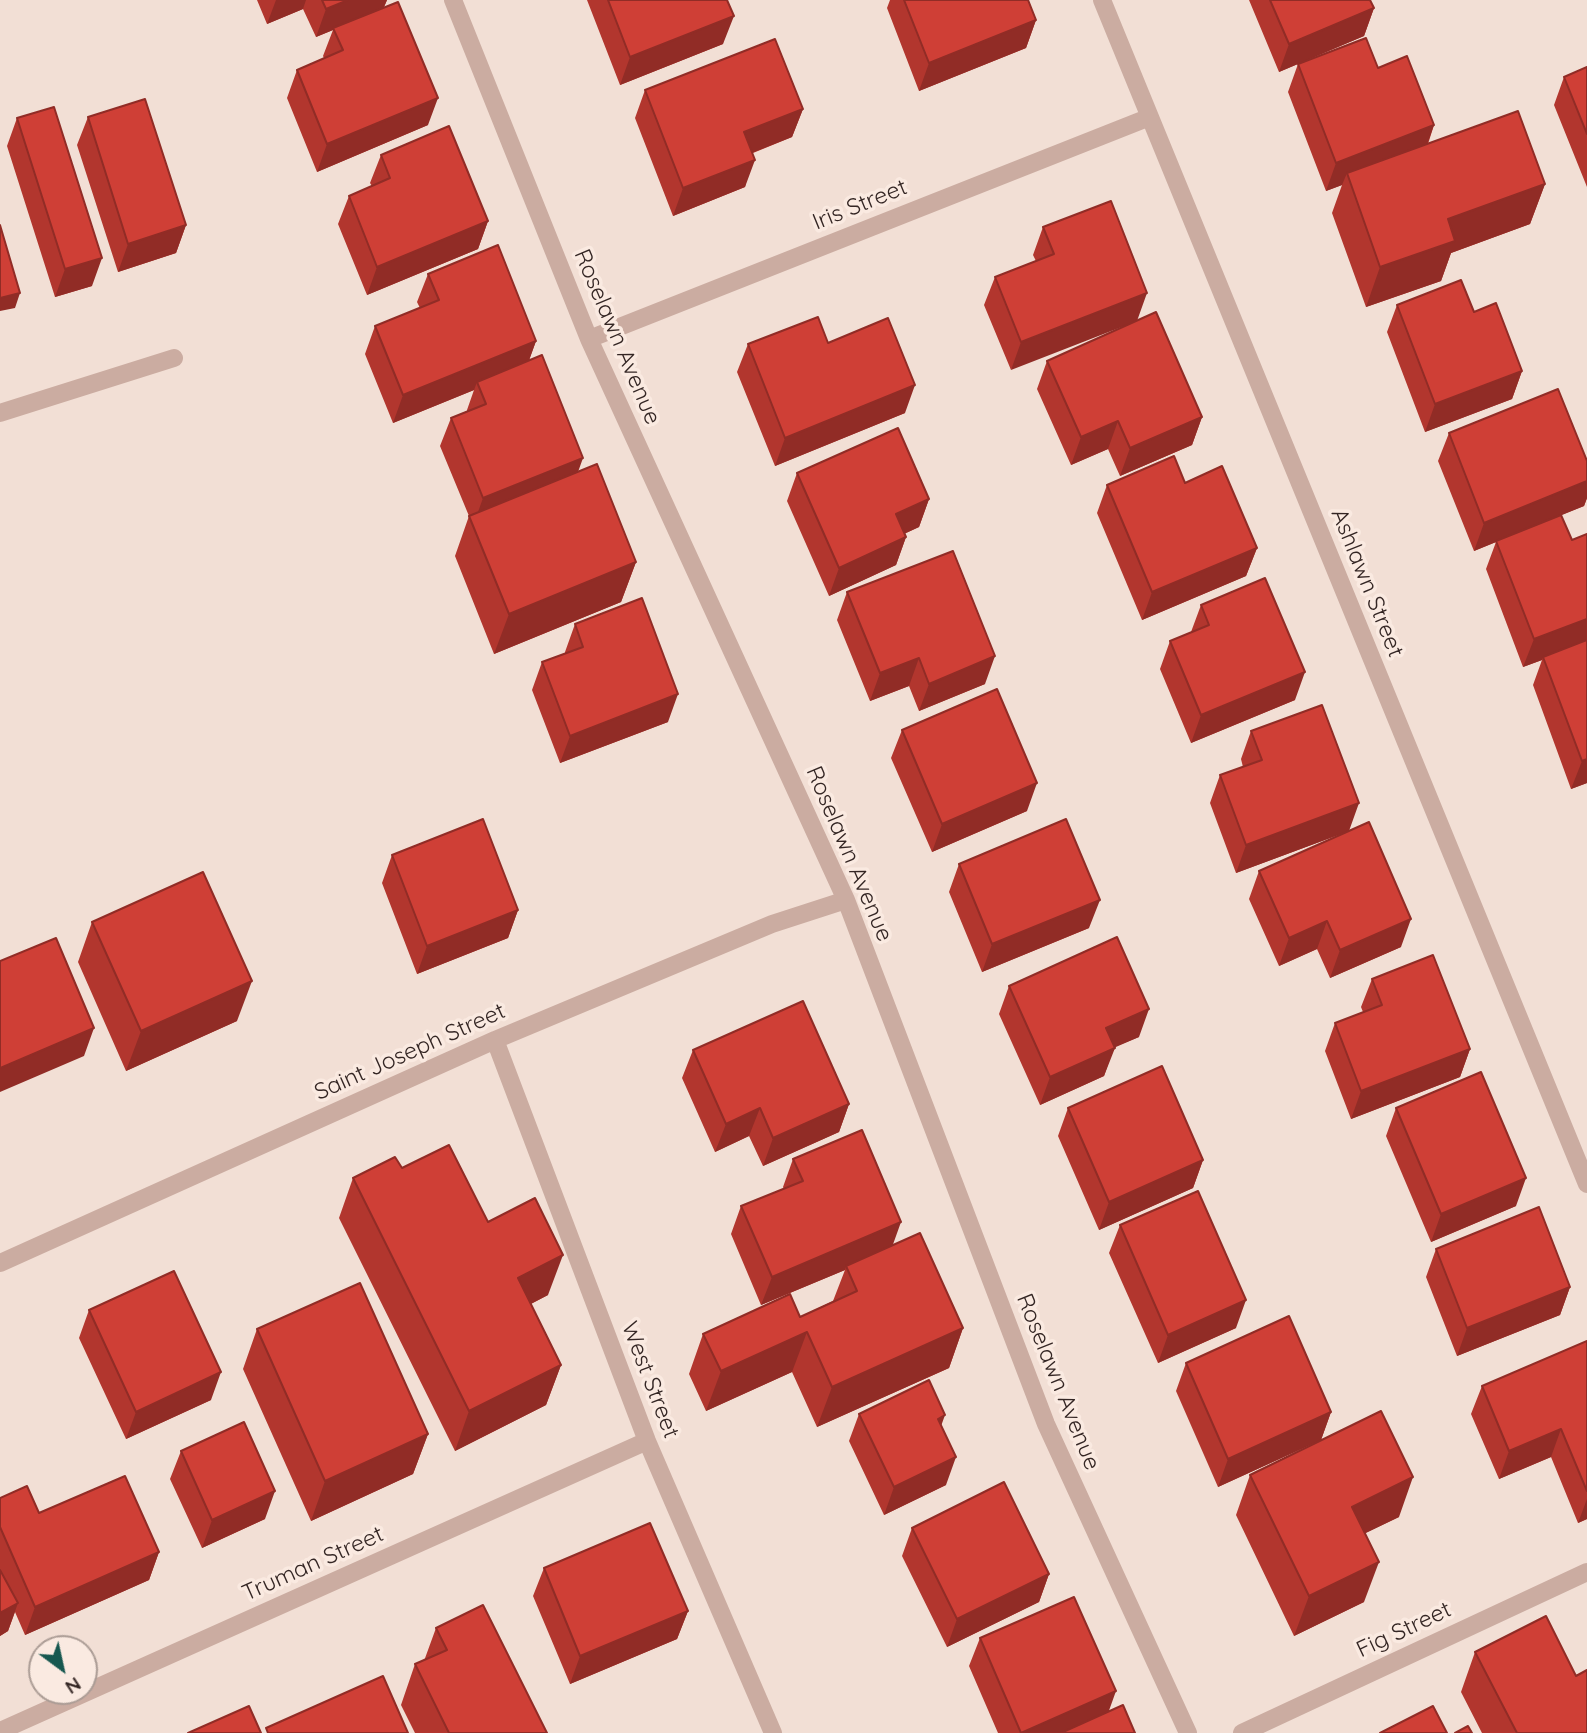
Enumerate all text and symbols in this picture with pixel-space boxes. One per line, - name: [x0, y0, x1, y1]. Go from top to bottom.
- street label: Iris Street: [809, 174, 911, 236]
- street label: Roselawn Avenue: [568, 245, 666, 429]
- street label: Ashlawn Street: [1325, 505, 1409, 661]
- street label: Roselawn Avenue: [800, 762, 898, 946]
- street label: Saint Joseph Street: [310, 997, 510, 1107]
- street label: Roselawn Avenue: [1010, 1290, 1106, 1474]
- street label: West Street: [615, 1318, 685, 1442]
- street label: Truman Street: [238, 1521, 388, 1607]
- street label: Fig Street: [1352, 1596, 1456, 1664]
- north arrow: [28, 1635, 98, 1705]
- text: N: [61, 1672, 86, 1700]

